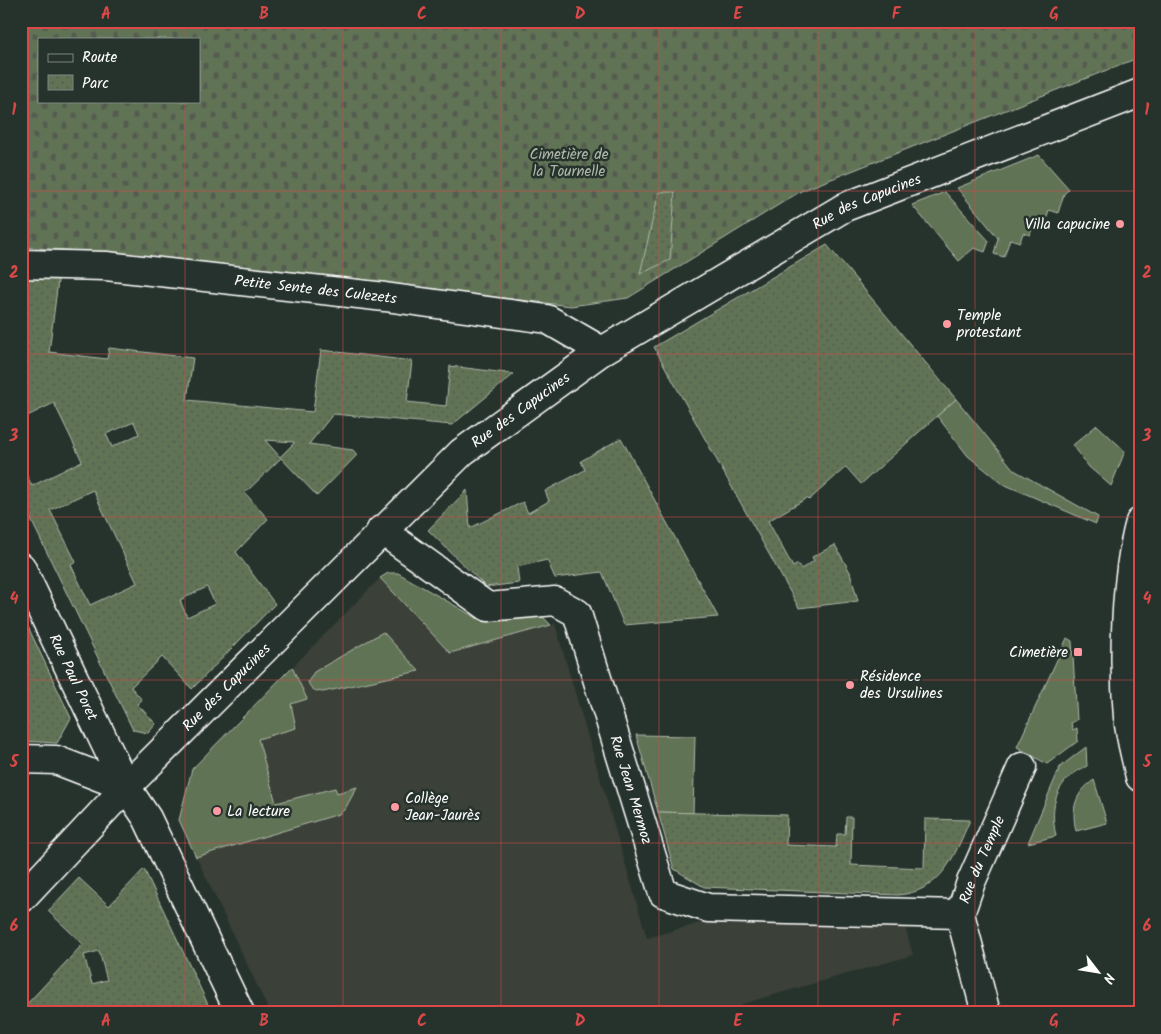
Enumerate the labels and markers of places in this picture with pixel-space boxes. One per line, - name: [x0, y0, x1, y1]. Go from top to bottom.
- place label: Villa capucine: [1025, 213, 1110, 237]
- marker: Villa capucine: [1114, 218, 1126, 230]
- place label: Temple protestant: [956, 304, 1022, 345]
- marker: Temple protestant: [941, 318, 953, 330]
- place label: Cimetière: [1009, 641, 1068, 665]
- marker: Cimetière: [1072, 646, 1084, 658]
- place label: Résidence des Ursulines: [860, 665, 943, 706]
- marker: Résidence des Ursulines: [844, 679, 856, 691]
- place label: Collège Jean-Jaurès: [405, 787, 480, 828]
- place label: La lecture: [227, 800, 290, 824]
- marker: Collège Jean-Jaurès: [389, 801, 401, 813]
- marker: La lecture: [211, 805, 223, 817]

